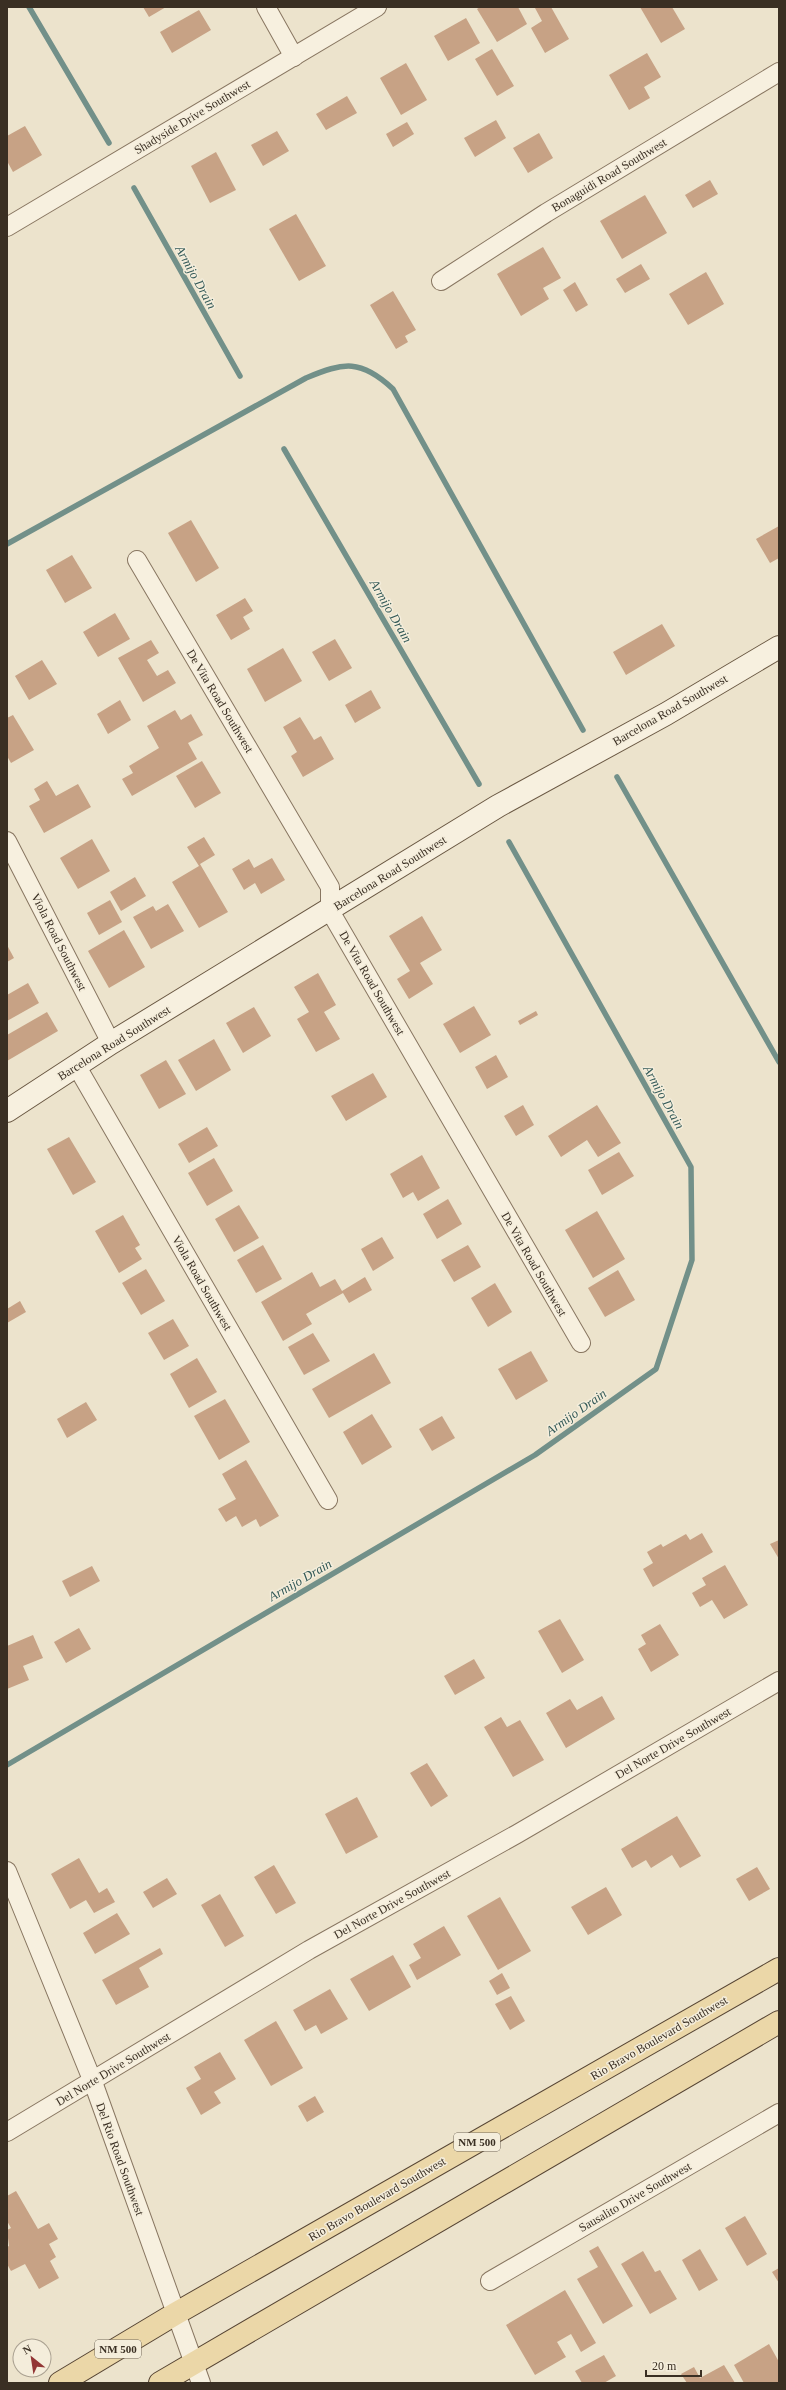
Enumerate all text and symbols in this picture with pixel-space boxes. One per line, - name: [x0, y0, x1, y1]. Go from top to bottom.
- street label: Shadyside Drive Southwest: [132, 76, 253, 157]
- street label: Bonaguidi Road Southwest: [549, 135, 669, 215]
- water label: Armijo Drain: [172, 242, 220, 311]
- water label: Armijo Drain: [366, 576, 415, 645]
- street label: De Vita Road Southwest: [184, 647, 257, 756]
- street label: Barcelona Road Southwest: [610, 671, 730, 749]
- street label: Barcelona Road Southwest: [331, 832, 449, 913]
- street label: Viola Road Southwest: [28, 891, 90, 994]
- street label: De Vita Road Southwest: [336, 928, 408, 1038]
- street label: Barcelona Road Southwest: [55, 1002, 173, 1083]
- water label: Armijo Drain: [640, 1062, 688, 1131]
- street label: De Vita Road Southwest: [498, 1209, 570, 1319]
- street label: Viola Road Southwest: [169, 1233, 235, 1334]
- water label: Armijo Drain: [542, 1386, 609, 1439]
- water label: Armijo Drain: [265, 1556, 334, 1605]
- street label: Del Norte Drive Southwest: [613, 1704, 734, 1782]
- street label: Del Norte Drive Southwest: [331, 1866, 453, 1942]
- street label: Rio Bravo Boulevard Southwest: [588, 1993, 730, 2083]
- street label: Del Norte Drive Southwest: [53, 2029, 173, 2109]
- street label: Del Rio Road Southwest: [93, 2101, 147, 2218]
- road number: NM 500: [454, 2133, 500, 2151]
- street label: Rio Bravo Boulevard Southwest: [306, 2154, 448, 2244]
- street label: Sausalito Drive Southwest: [576, 2159, 694, 2235]
- north arrow: [12, 2338, 52, 2378]
- road number: NM 500: [95, 2340, 141, 2358]
- text: N: [21, 2342, 33, 2357]
- scale bar: [646, 2352, 701, 2378]
- text: 20 m: [652, 2359, 677, 2373]

